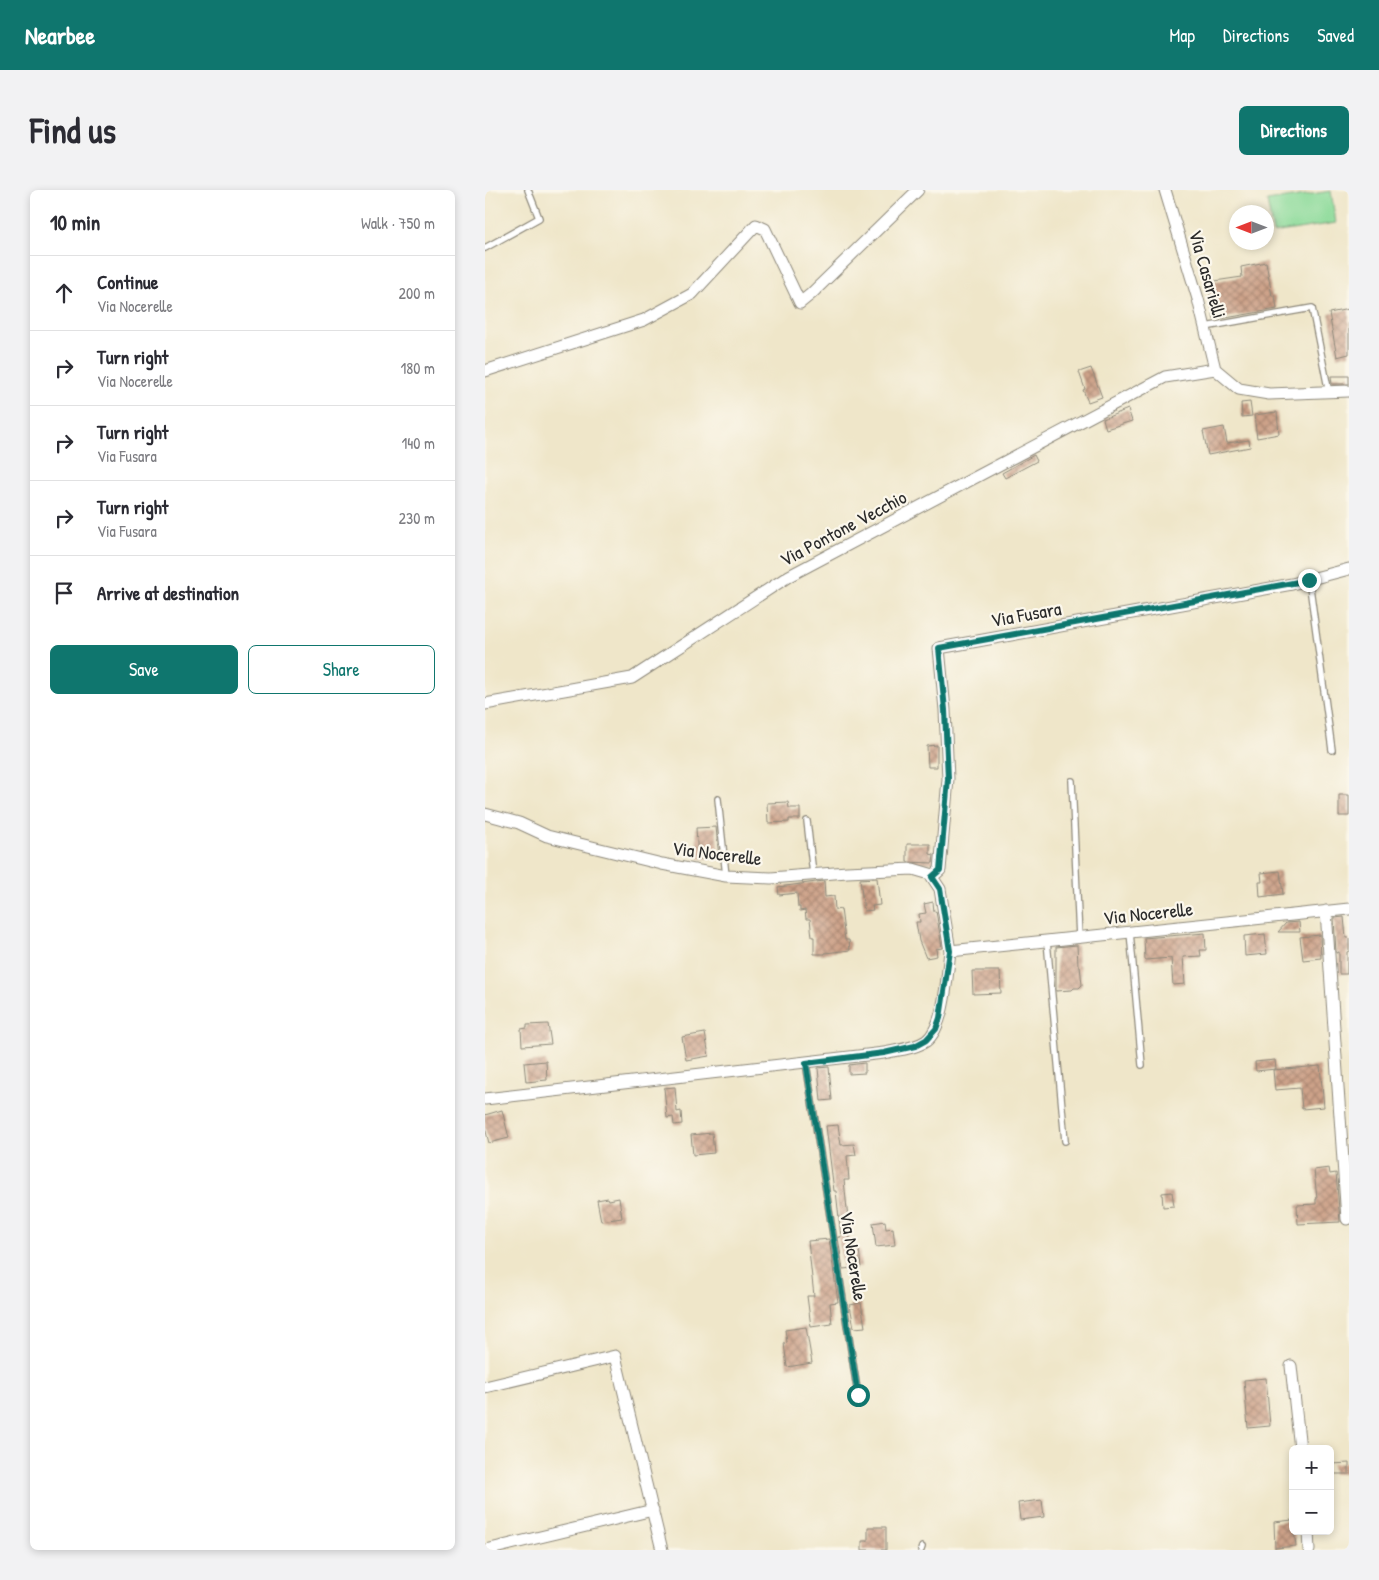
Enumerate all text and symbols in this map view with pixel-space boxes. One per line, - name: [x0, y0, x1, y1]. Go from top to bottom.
- text: Nearbee: [25, 19, 95, 51]
- text: Map: [1170, 23, 1195, 48]
- text: Directions: [1223, 23, 1289, 48]
- text: Saved: [1317, 23, 1354, 48]
- button: Directions: [1239, 106, 1349, 155]
- text: Find us: [30, 107, 116, 154]
- north arrow: [1229, 205, 1274, 250]
- text: 10 min: [50, 208, 100, 237]
- text: Walk · 750 m: [361, 212, 435, 234]
- street label: Via Casarielli: [1183, 227, 1233, 321]
- text: Continue: [97, 269, 158, 295]
- icon: ahead: [50, 279, 78, 307]
- text: 200 m: [399, 282, 435, 304]
- text: Via Nocerelle: [97, 295, 173, 317]
- text: Turn right: [97, 344, 168, 370]
- icon: right: [50, 354, 78, 382]
- text: 180 m: [401, 357, 435, 379]
- text: Via Nocerelle: [97, 370, 173, 392]
- text: Turn right: [97, 419, 168, 445]
- icon: right: [50, 429, 78, 457]
- text: 140 m: [401, 432, 435, 454]
- text: Via Fusara: [97, 445, 157, 467]
- street label: Via Pontone Vecchio: [775, 484, 911, 572]
- text: Turn right: [97, 494, 168, 520]
- icon: right: [50, 504, 78, 532]
- text: 230 m: [399, 507, 435, 529]
- text: Via Fusara: [97, 520, 157, 542]
- route end: [1298, 569, 1321, 592]
- icon: arrive: [50, 579, 78, 607]
- text: Arrive at destination: [97, 580, 239, 606]
- street label: Via Fusara: [989, 595, 1064, 633]
- button: Save: [50, 645, 238, 694]
- button: Share: [248, 645, 435, 694]
- street label: Via Nocerelle: [671, 835, 764, 871]
- street label: Via Nocerelle: [1102, 895, 1195, 931]
- street label: Via Nocerelle: [834, 1209, 874, 1303]
- route start: [847, 1384, 870, 1407]
- map controls: [1289, 1445, 1334, 1535]
- button: +: [1289, 1445, 1334, 1490]
- button: −: [1289, 1490, 1334, 1535]

